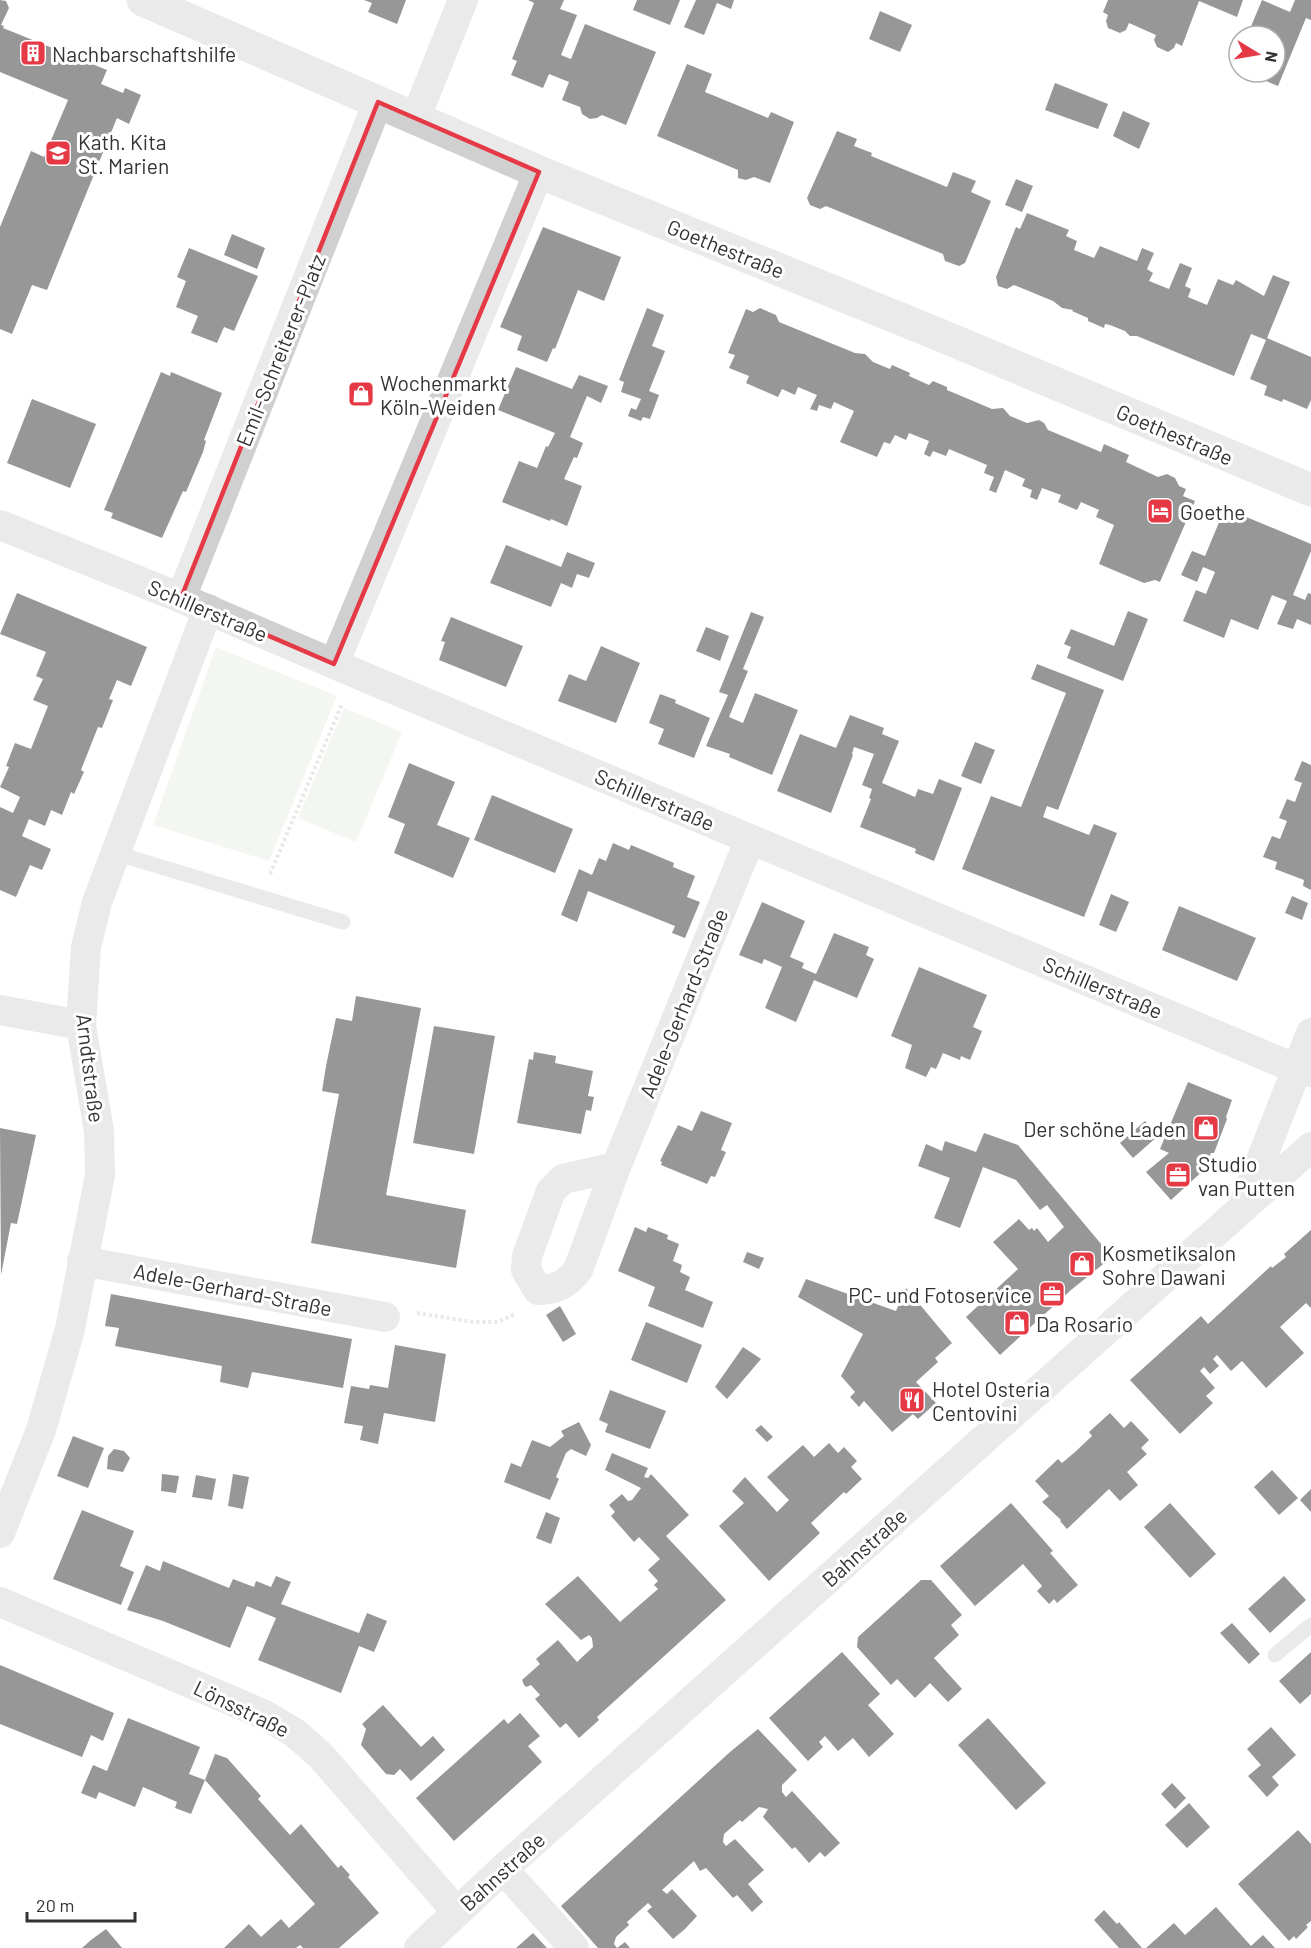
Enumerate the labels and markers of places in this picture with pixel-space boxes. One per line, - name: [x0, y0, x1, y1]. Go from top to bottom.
- building icon: Nachbarschaftshilfe: [18, 38, 48, 68]
- place label: Nachbarschaftshilfe: [52, 41, 236, 66]
- place label: Kath. Kita St. Marien: [78, 129, 169, 178]
- school or university icon: Kath. Kita St. Marien: [43, 138, 73, 168]
- place label: Wochenmarkt Köln-Weiden: [380, 370, 507, 419]
- shop icon: Wochenmarkt Köln-Weiden: [346, 379, 376, 409]
- hotel icon: Goethe: [1145, 496, 1175, 526]
- place label: Goethe: [1180, 499, 1245, 524]
- shop icon: Der schöne Laden: [1191, 1113, 1221, 1143]
- place label: Der schöne Laden: [1023, 1116, 1186, 1141]
- place label: Studio van Putten: [1198, 1151, 1295, 1200]
- office icon: Studio van Putten: [1163, 1160, 1193, 1190]
- place label: Kosmetiksalon Sohre Dawani: [1102, 1240, 1236, 1289]
- shop icon: Kosmetiksalon Sohre Dawani: [1067, 1249, 1097, 1279]
- office icon: PC- und Fotoservice: [1037, 1279, 1067, 1309]
- place label: PC- und Fotoservice: [848, 1282, 1032, 1307]
- shop icon: Da Rosario: [1002, 1308, 1032, 1338]
- place label: Da Rosario: [1036, 1311, 1133, 1336]
- place label: Hotel Osteria Centovini: [932, 1376, 1050, 1425]
- restaurant icon: Hotel Osteria Centovini: [897, 1385, 927, 1415]

